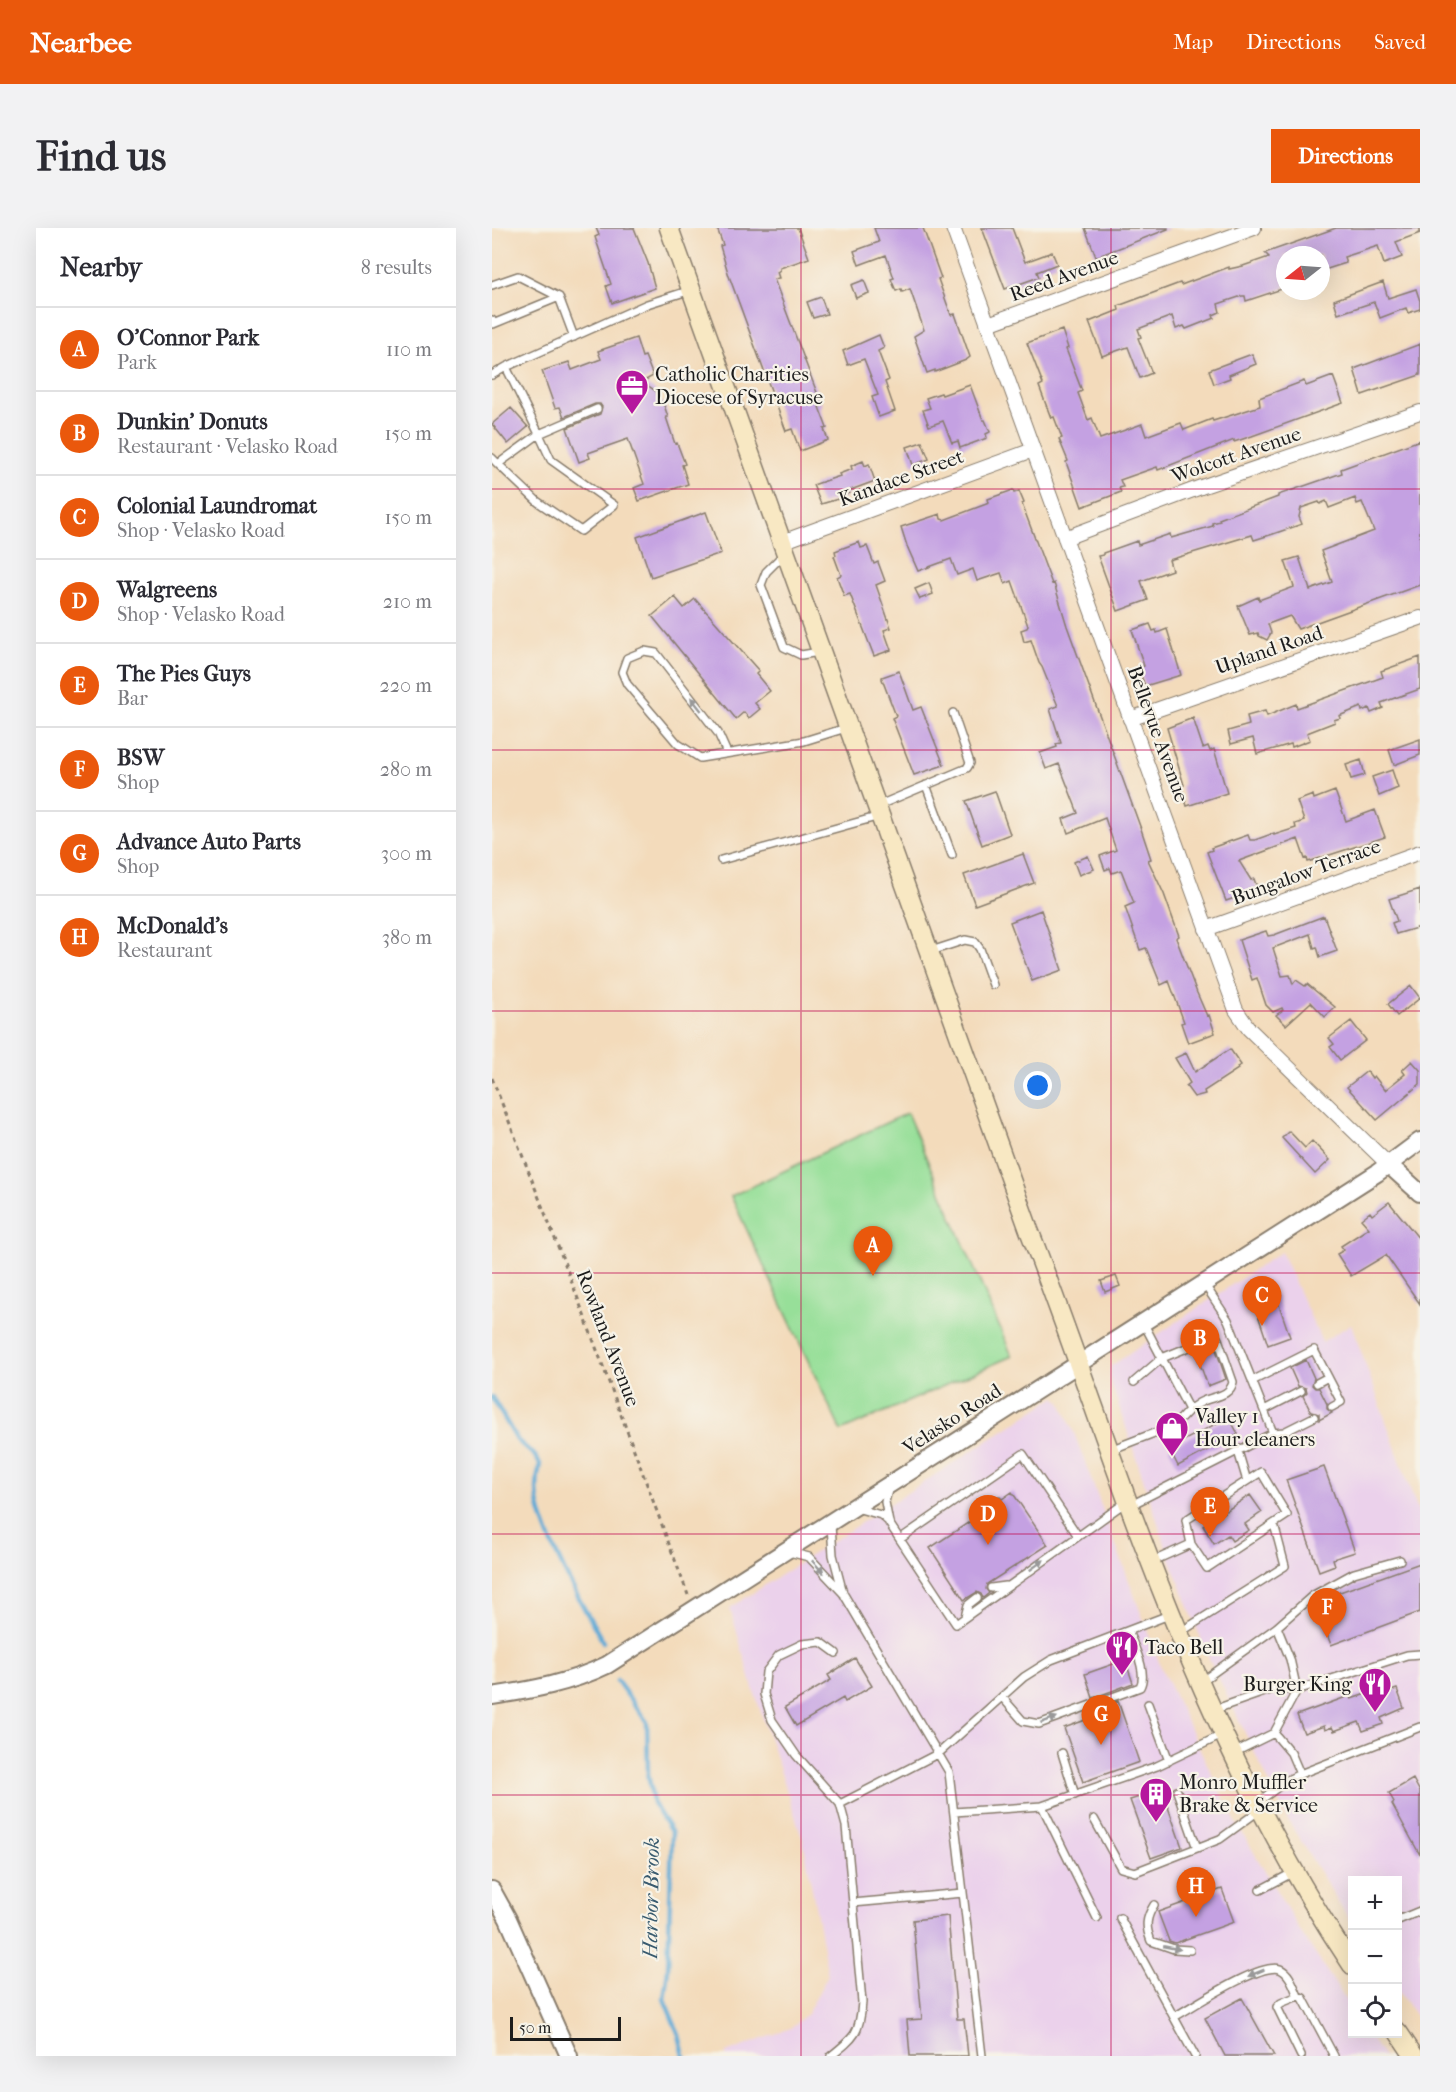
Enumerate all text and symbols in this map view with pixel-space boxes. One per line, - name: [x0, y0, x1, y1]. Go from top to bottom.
- text: Nearbee: [30, 26, 132, 59]
- text: Map: [1173, 30, 1213, 54]
- text: Directions: [1246, 30, 1341, 54]
- text: Saved: [1374, 30, 1426, 54]
- button: Directions: [1271, 129, 1420, 183]
- text: Find us: [36, 132, 166, 181]
- street label: Reed Avenue: [1007, 246, 1121, 306]
- north arrow: [1276, 246, 1330, 300]
- text: Nearby: [60, 252, 142, 283]
- text: 8 results: [361, 256, 432, 279]
- text: O'Connor Park: [117, 325, 259, 351]
- text: A: [73, 338, 86, 361]
- text: 110 m: [386, 338, 432, 361]
- text: Park: [117, 351, 157, 374]
- place label: Catholic Charities Diocese of Syracuse: [655, 363, 823, 409]
- office icon: Catholic Charities Diocese of Syracuse: [614, 368, 650, 415]
- text: Dunkin' Donuts: [117, 409, 268, 435]
- text: B: [73, 422, 86, 445]
- text: 150 m: [384, 422, 432, 445]
- street label: Wolcott Avenue: [1167, 422, 1304, 488]
- text: Restaurant · Velasko Road: [117, 435, 338, 458]
- street label: Kandace Street: [835, 445, 967, 511]
- text: Colonial Laundromat: [117, 493, 317, 519]
- text: C: [73, 506, 86, 529]
- text: 150 m: [384, 506, 432, 529]
- text: Shop · Velasko Road: [117, 519, 285, 542]
- text: Walgreens: [117, 577, 217, 603]
- text: D: [72, 590, 87, 613]
- text: 210 m: [383, 590, 432, 613]
- text: Shop · Velasko Road: [117, 603, 285, 626]
- street label: Upland Road: [1212, 621, 1327, 679]
- text: The Pies Guys: [117, 661, 251, 687]
- street label: Bellevue Avenue: [1123, 663, 1193, 805]
- text: E: [73, 674, 86, 697]
- text: 220 m: [379, 674, 432, 697]
- text: Bar: [117, 687, 148, 710]
- one-way arrow: [689, 696, 702, 712]
- text: BSW: [117, 745, 164, 771]
- text: F: [74, 758, 85, 781]
- text: 280 m: [380, 758, 432, 781]
- text: Shop: [117, 771, 159, 794]
- text: Advance Auto Parts: [117, 829, 301, 855]
- street label: Bungalow Terrace: [1228, 834, 1384, 910]
- text: G: [72, 842, 87, 865]
- text: 300 m: [381, 842, 432, 865]
- text: Shop: [117, 855, 159, 878]
- text: McDonald's: [117, 913, 228, 939]
- text: H: [72, 926, 87, 949]
- text: 380 m: [382, 926, 432, 949]
- text: Restaurant: [117, 939, 213, 962]
- your location: [1023, 1071, 1052, 1100]
- pin: A: [854, 1226, 892, 1276]
- street label: Rowland Avenue: [571, 1266, 645, 1410]
- pin: C: [1242, 1276, 1282, 1326]
- pin: B: [1180, 1320, 1220, 1369]
- street label: Velasko Road: [898, 1378, 1006, 1460]
- place label: Valley 1 Hour cleaners: [1194, 1405, 1315, 1451]
- shop icon: Valley 1 Hour cleaners: [1154, 1410, 1190, 1457]
- pin: E: [1190, 1488, 1230, 1537]
- pin: D: [968, 1496, 1008, 1545]
- one-way arrow: [811, 1559, 825, 1574]
- one-way arrow: [1029, 1559, 1045, 1571]
- pin: F: [1308, 1588, 1346, 1638]
- restaurant icon: Taco Bell: [1104, 1629, 1140, 1676]
- place label: Taco Bell: [1145, 1636, 1224, 1659]
- restaurant icon: Burger King: [1357, 1666, 1393, 1713]
- place label: Burger King: [1243, 1673, 1352, 1696]
- pin: G: [1082, 1696, 1120, 1745]
- one-way arrow: [1040, 1715, 1058, 1725]
- place label: Monro Muffler Brake & Service: [1179, 1771, 1318, 1817]
- building icon: Monro Muffler Brake & Service: [1138, 1776, 1174, 1823]
- water label: Harbor Brook: [638, 1837, 664, 1960]
- pin: H: [1176, 1868, 1216, 1917]
- map controls: [1348, 1876, 1402, 2038]
- button: +: [1348, 1876, 1402, 1930]
- button: −: [1348, 1930, 1402, 1984]
- one-way arrow: [1162, 1944, 1181, 1953]
- one-way arrow: [1246, 1968, 1264, 1978]
- button: locate: [1348, 1984, 1402, 2038]
- scale bar: [510, 2014, 621, 2042]
- text: 50 m: [519, 2018, 551, 2037]

